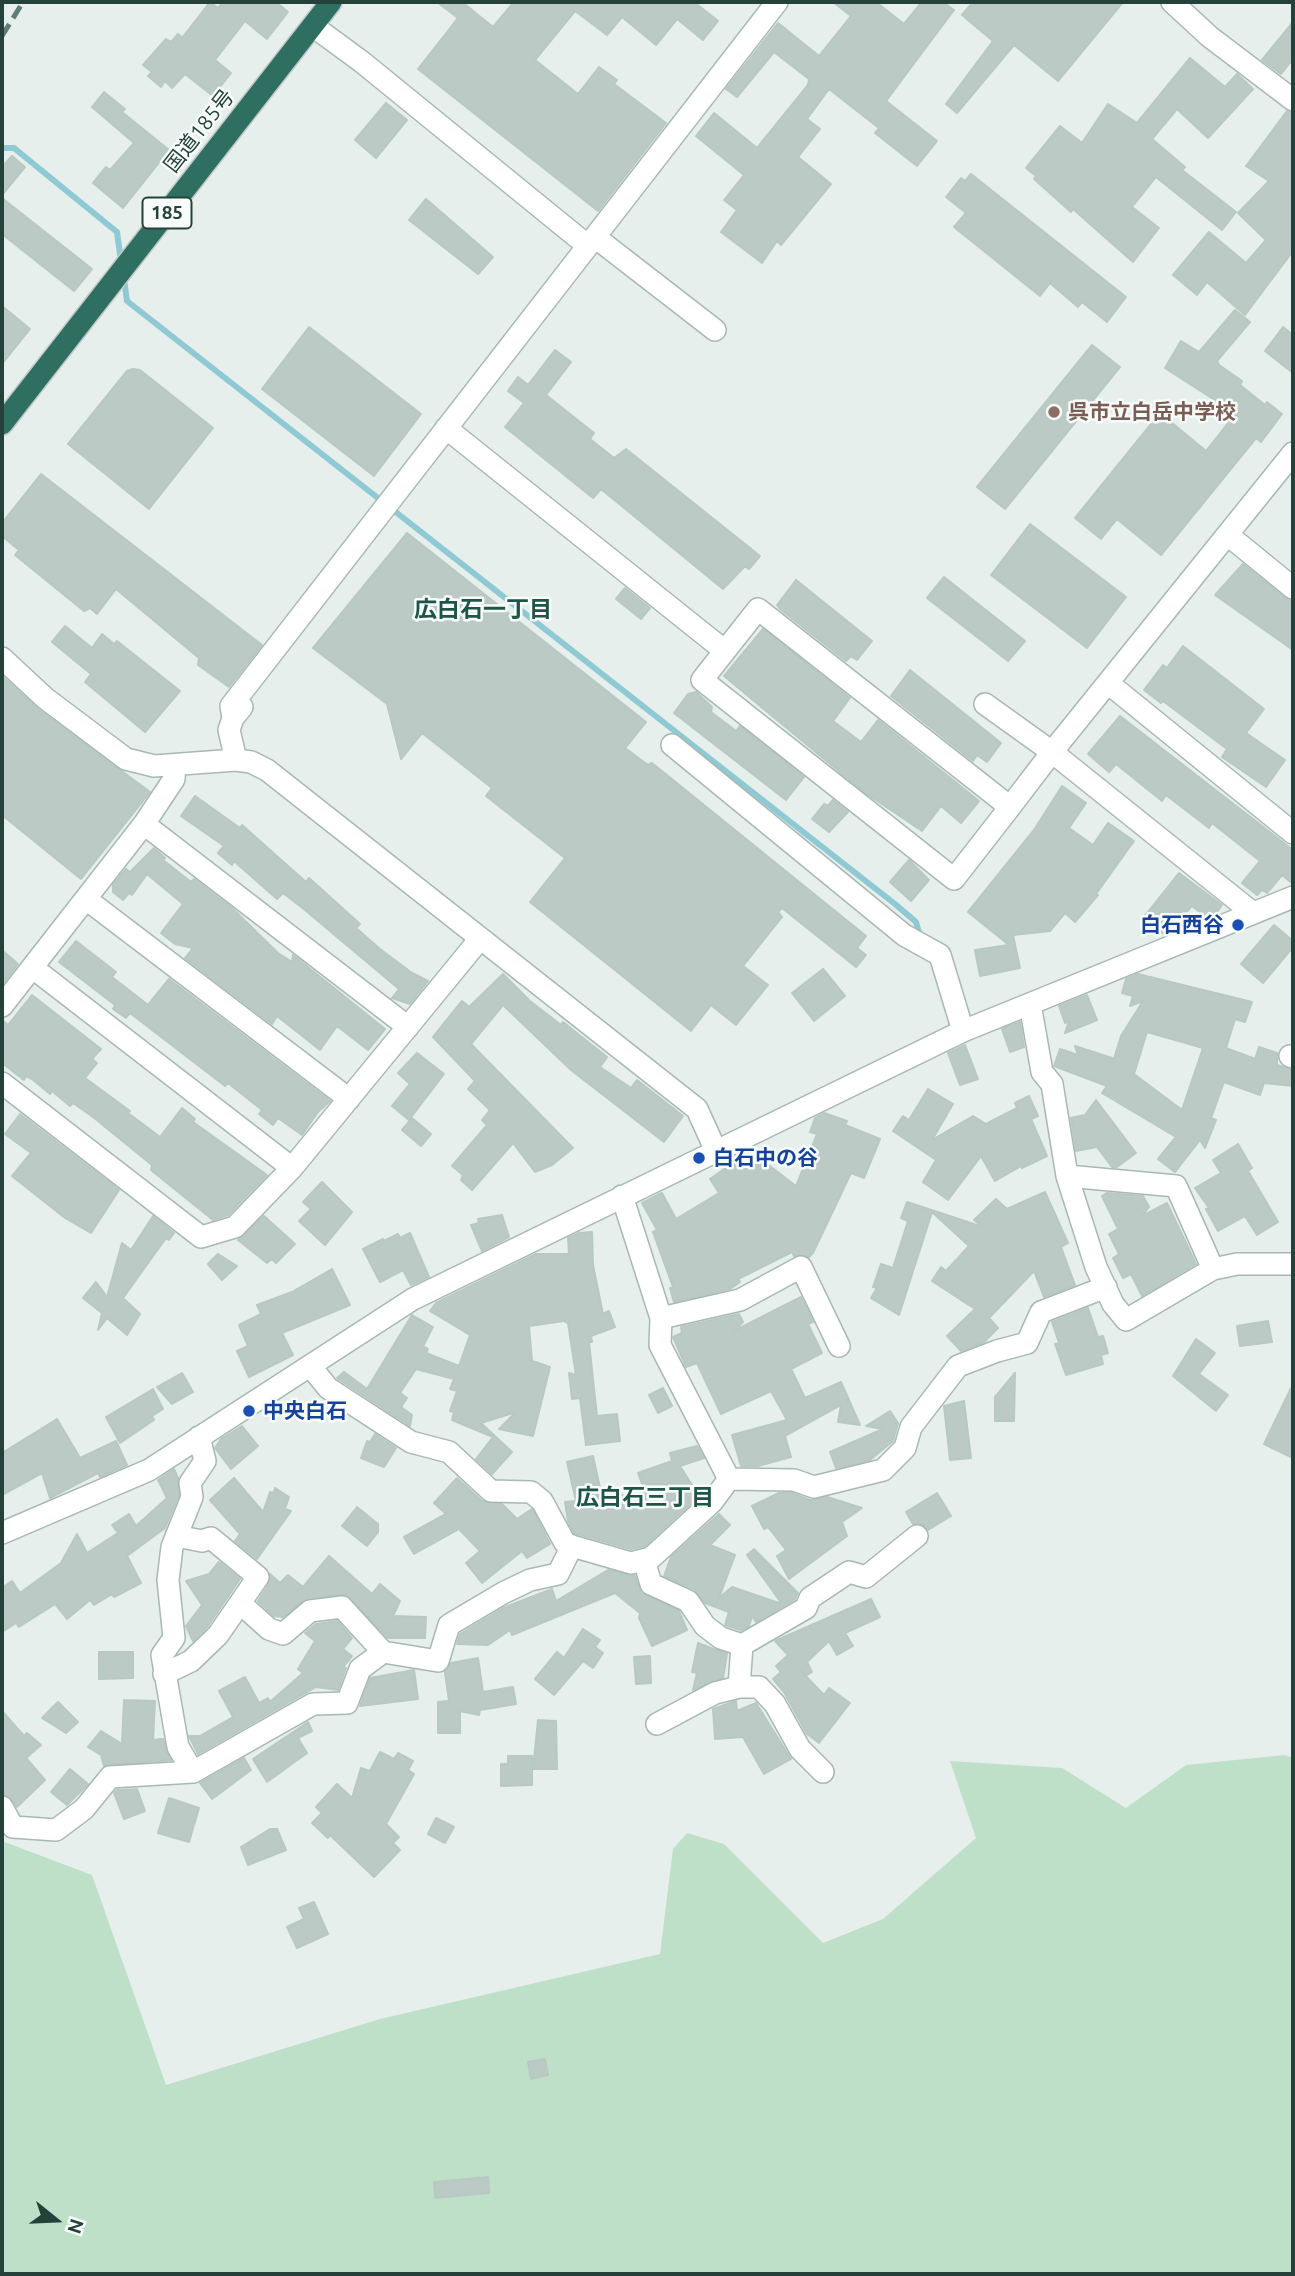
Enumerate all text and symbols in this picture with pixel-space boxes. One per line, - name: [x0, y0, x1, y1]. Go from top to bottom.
- street label: 国道185号: [159, 84, 239, 178]
- road number: 185: [142, 197, 192, 228]
- place label: 呉市立白岳中学校: [1068, 399, 1236, 425]
- marker: 呉市立白岳中学校: [1046, 404, 1062, 420]
- district label: 広白石一丁目: [414, 595, 552, 623]
- place label: 白石西谷: [1140, 912, 1224, 938]
- marker: 白石西谷: [1230, 917, 1246, 933]
- place label: 白石中の谷: [713, 1145, 818, 1171]
- marker: 白石中の谷: [691, 1150, 707, 1166]
- place label: 中央白石: [263, 1398, 347, 1424]
- marker: 中央白石: [241, 1403, 257, 1419]
- district label: 広白石三丁目: [576, 1483, 714, 1511]
- north arrow: [21, 2185, 91, 2255]
- text: N: [63, 2216, 89, 2237]

